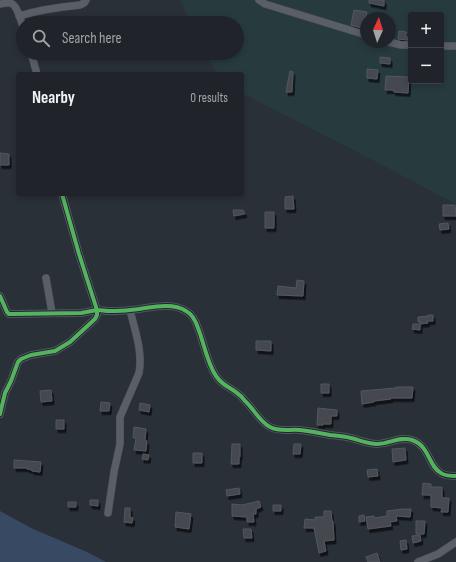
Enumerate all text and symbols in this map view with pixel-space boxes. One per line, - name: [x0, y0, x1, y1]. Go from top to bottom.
- north arrow: [360, 12, 396, 48]
- map controls: [408, 12, 444, 84]
- button: +: [408, 12, 444, 48]
- search box: [16, 16, 244, 60]
- icon: search: [30, 27, 52, 49]
- text: Search here: [62, 29, 122, 48]
- button: −: [408, 48, 444, 84]
- text: Nearby: [32, 88, 75, 108]
- text: 0 results: [190, 90, 228, 106]

